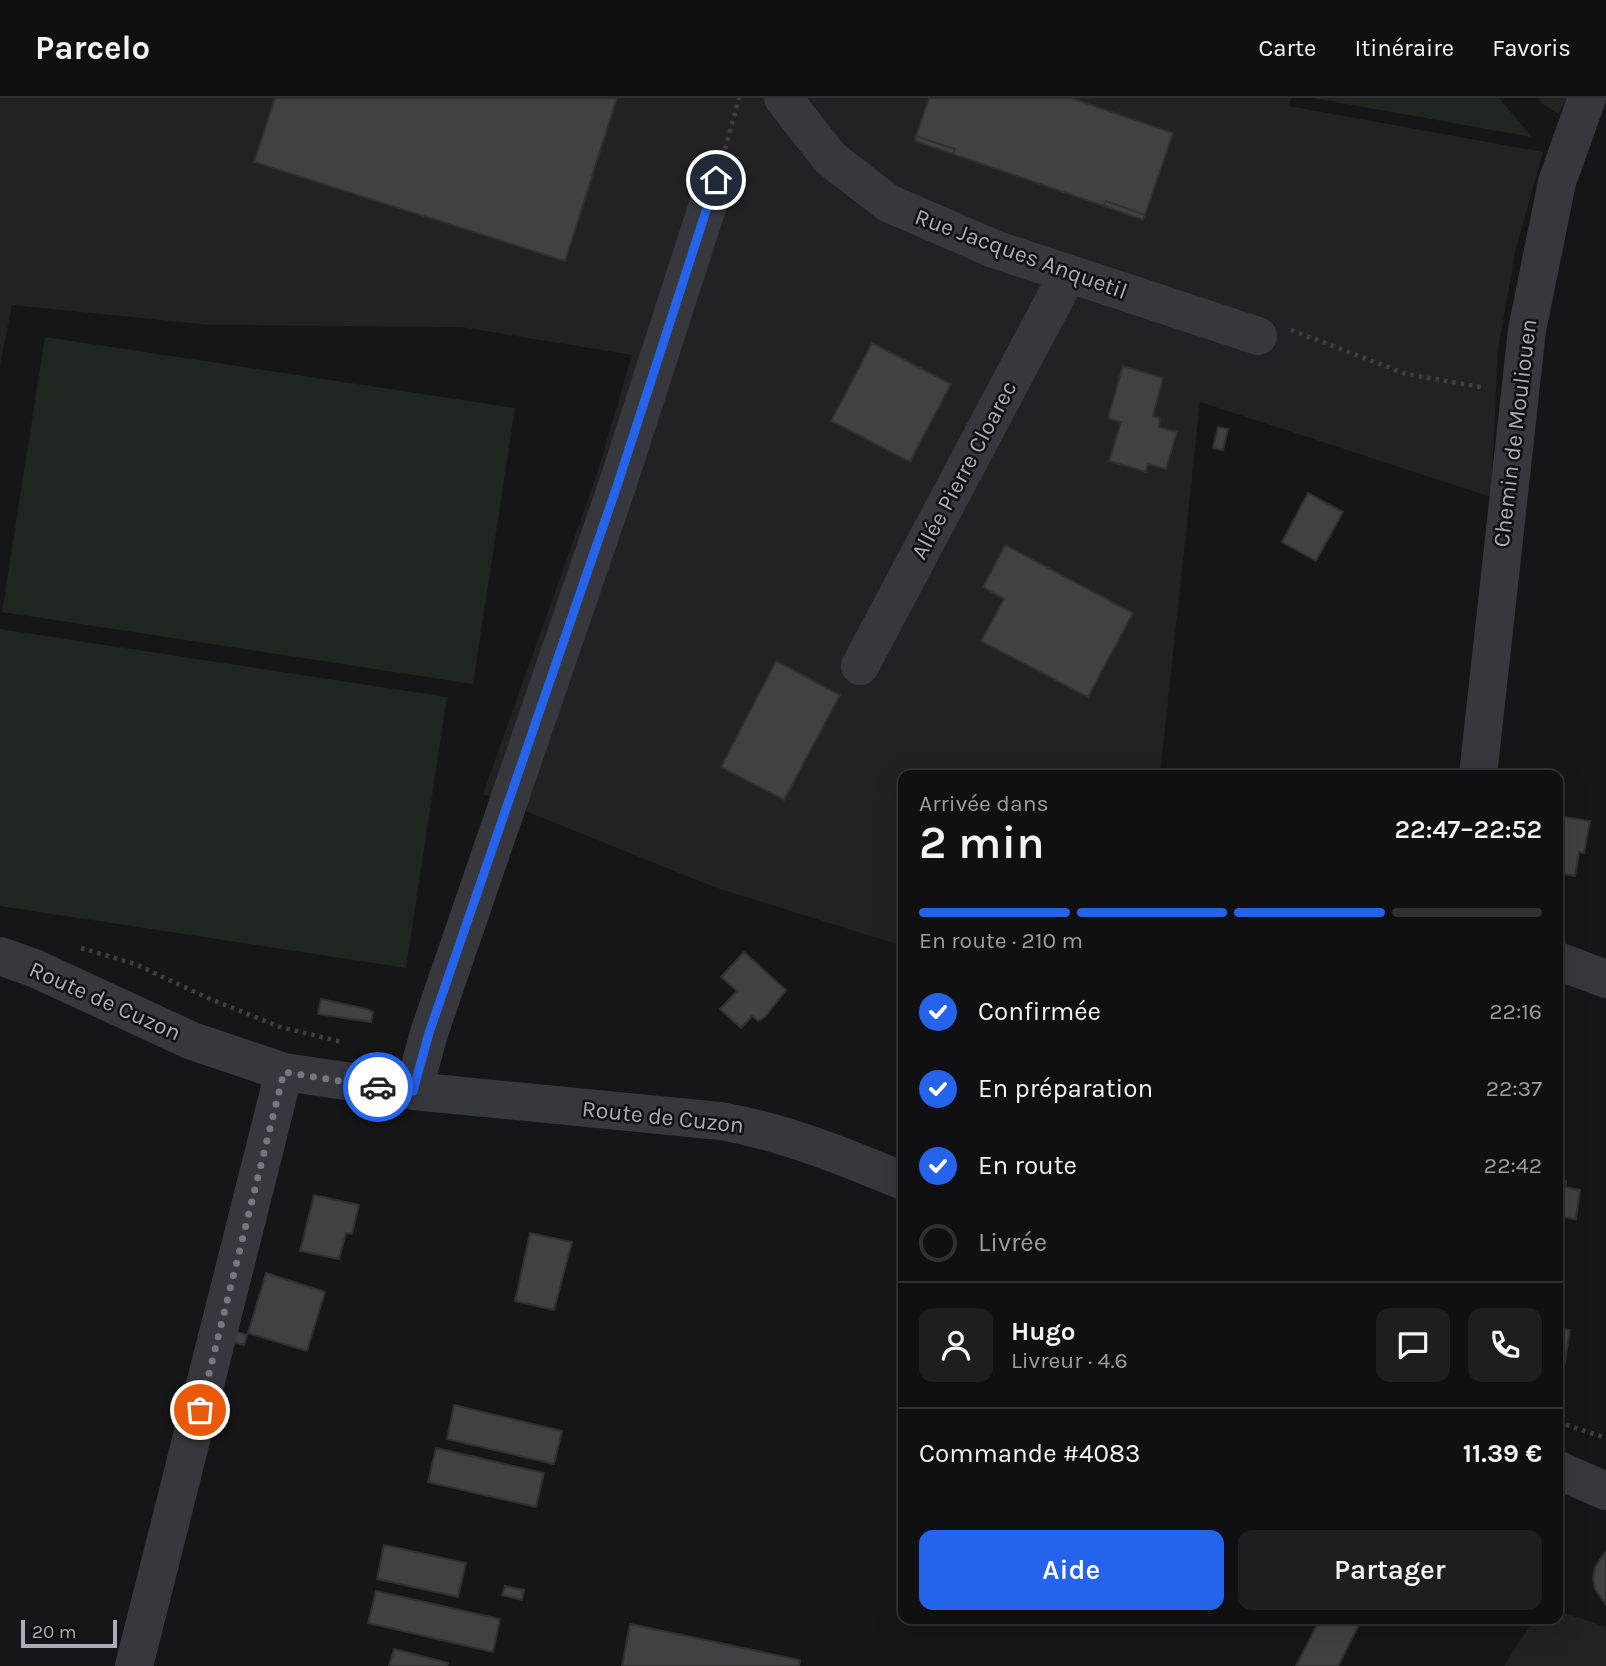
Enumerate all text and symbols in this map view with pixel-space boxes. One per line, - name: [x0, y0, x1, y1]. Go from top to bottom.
- text: Parcelo: [35, 29, 150, 67]
- text: Carte: [1258, 34, 1316, 62]
- text: Itinéraire: [1354, 34, 1454, 62]
- text: Favoris: [1492, 34, 1571, 62]
- pin: [686, 150, 746, 210]
- icon: home: [697, 161, 735, 199]
- street label: Rue Jacques Anquetil: [911, 203, 1131, 305]
- street label: Chemin de Mouliouen: [1488, 317, 1542, 549]
- street label: Allée Pierre Cloarec: [906, 376, 1022, 564]
- text: Arrivée dans: [919, 790, 1049, 817]
- text: 22:47–22:52: [1395, 814, 1542, 845]
- text: 2 min: [919, 816, 1045, 870]
- text: En route · 210 m: [919, 927, 1083, 954]
- street label: Route de Cuzon: [25, 956, 185, 1046]
- icon: check: [919, 993, 957, 1031]
- text: Confirmée: [978, 996, 1101, 1027]
- text: 22:16: [1489, 998, 1542, 1025]
- courier: [343, 1052, 413, 1122]
- icon: car: [359, 1068, 397, 1106]
- icon: check: [919, 1070, 957, 1108]
- text: En préparation: [978, 1073, 1153, 1104]
- text: 22:37: [1486, 1075, 1542, 1102]
- street label: Route de Cuzon: [581, 1095, 745, 1139]
- icon: check: [919, 1147, 957, 1185]
- text: En route: [978, 1150, 1077, 1181]
- text: 22:42: [1484, 1152, 1542, 1179]
- text: Livrée: [978, 1227, 1047, 1258]
- button: person: [919, 1308, 993, 1382]
- button: chat: [1376, 1308, 1450, 1382]
- button: phone: [1468, 1308, 1542, 1382]
- text: Hugo: [1011, 1316, 1076, 1347]
- text: Livreur · 4.6: [1011, 1347, 1128, 1374]
- pin: [170, 1380, 230, 1440]
- icon: bag: [181, 1391, 219, 1429]
- text: Commande #4083: [919, 1438, 1140, 1469]
- text: 11.39 €: [1463, 1438, 1542, 1469]
- button: Aide: [919, 1530, 1224, 1610]
- button: Partager: [1238, 1530, 1542, 1610]
- scale bar: [21, 1617, 117, 1649]
- text: 20 m: [32, 1621, 77, 1643]

